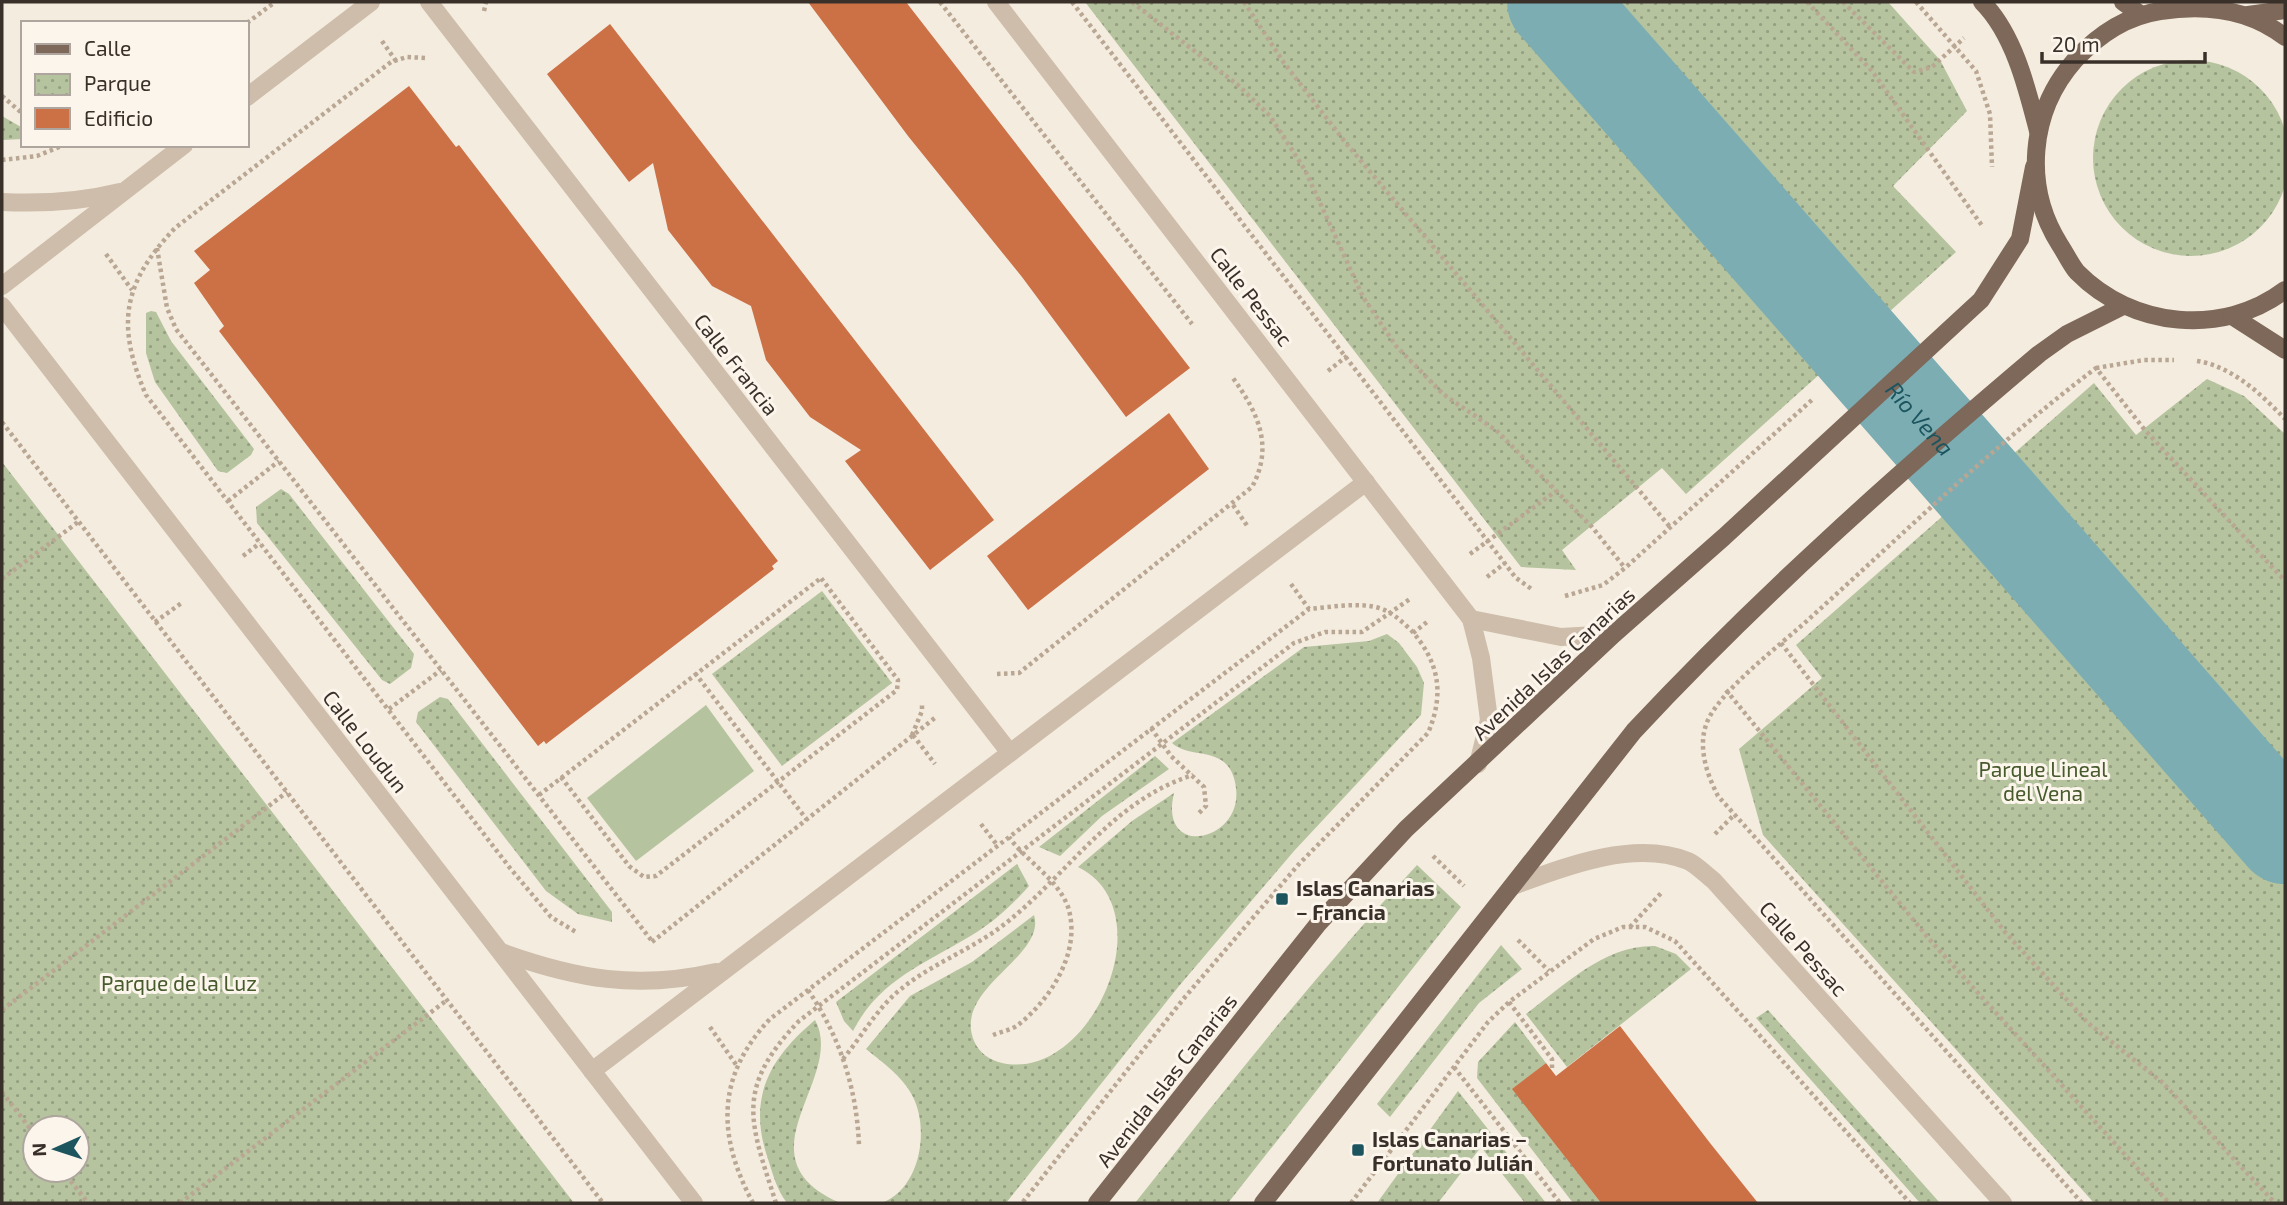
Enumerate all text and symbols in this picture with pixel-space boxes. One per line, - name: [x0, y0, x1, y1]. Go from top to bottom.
- legend: [21, 21, 248, 147]
- scale bar: [2042, 21, 2205, 65]
- text: 20 m: [2052, 31, 2100, 56]
- text: Calle: [84, 35, 131, 60]
- text: Parque: [84, 70, 151, 95]
- text: Edificio: [84, 105, 153, 130]
- street label: Calle Pessac: [1206, 242, 1298, 350]
- street label: Calle Francia: [690, 308, 784, 420]
- water label: Río Vena: [1880, 375, 1960, 461]
- street label: Avenida Islas Canarias: [1467, 581, 1639, 745]
- street label: Calle Loudun: [318, 685, 414, 797]
- park label: Parque Lineal del Vena: [1978, 756, 2108, 805]
- place label: Islas Canarias – Francia: [1296, 875, 1435, 924]
- marker: Islas Canarias – Francia: [1274, 891, 1290, 907]
- street label: Calle Pessac: [1755, 896, 1853, 1000]
- park label: Parque de la Luz: [101, 970, 257, 995]
- street label: Avenida Islas Canarias: [1091, 988, 1241, 1172]
- north arrow: [21, 1114, 91, 1184]
- place label: Islas Canarias – Fortunato Julián: [1372, 1126, 1533, 1175]
- text: N: [27, 1142, 50, 1157]
- marker: Islas Canarias – Fortunato Julián: [1350, 1142, 1366, 1158]

